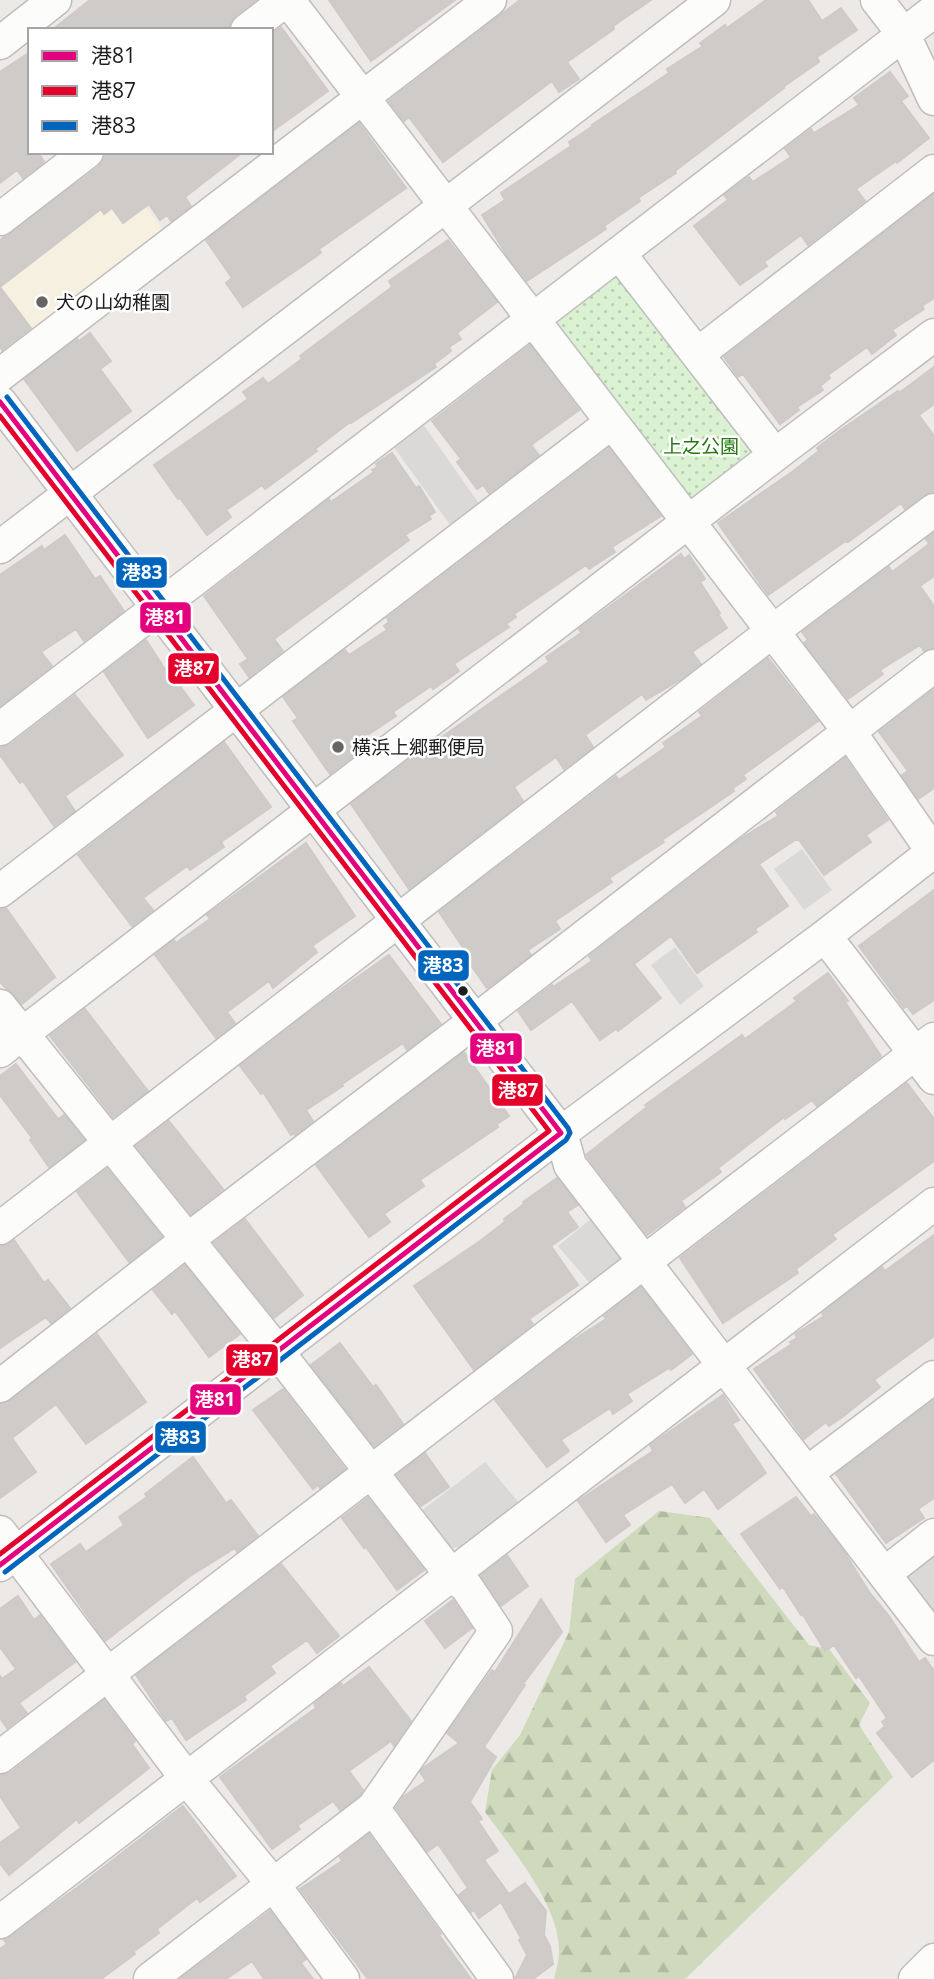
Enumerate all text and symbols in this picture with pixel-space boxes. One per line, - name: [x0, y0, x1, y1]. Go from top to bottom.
- legend: [28, 28, 273, 154]
- text: 港81: [91, 41, 136, 69]
- text: 港87: [91, 76, 136, 104]
- text: 港83: [91, 111, 136, 139]
- place label: 犬の山幼稚園: [56, 289, 170, 315]
- marker: 犬の山幼稚園: [34, 294, 50, 310]
- park label: 上之公園: [663, 433, 739, 459]
- line badge: 港83: [115, 556, 168, 589]
- text: 港83: [122, 559, 162, 585]
- line badge: 港81: [139, 601, 192, 634]
- text: 港81: [145, 604, 185, 630]
- line badge: 港87: [167, 652, 220, 685]
- text: 港87: [174, 655, 214, 681]
- place label: 横浜上郷郵便局: [352, 734, 485, 760]
- marker: 横浜上郷郵便局: [330, 739, 346, 755]
- line badge: 港83: [417, 949, 470, 982]
- text: 港83: [423, 952, 463, 978]
- unlabelled marker: [456, 984, 470, 998]
- line badge: 港81: [469, 1032, 523, 1065]
- text: 港81: [476, 1035, 516, 1061]
- line badge: 港87: [491, 1073, 544, 1107]
- text: 港87: [498, 1077, 538, 1103]
- line badge: 港87: [225, 1343, 279, 1377]
- text: 港87: [232, 1346, 272, 1372]
- line badge: 港81: [189, 1383, 242, 1416]
- text: 港81: [195, 1386, 235, 1412]
- line badge: 港83: [154, 1420, 207, 1454]
- text: 港83: [160, 1424, 200, 1450]

